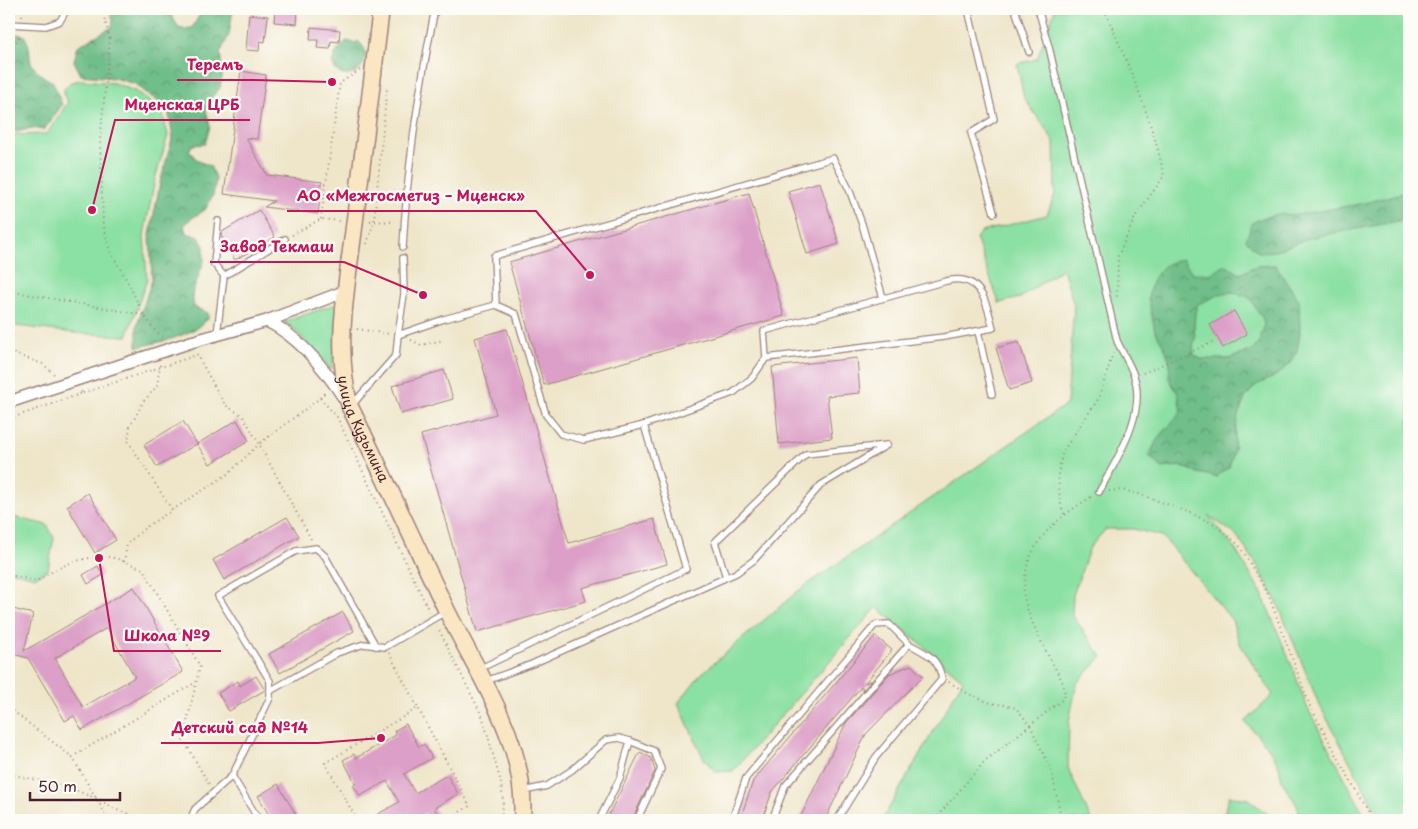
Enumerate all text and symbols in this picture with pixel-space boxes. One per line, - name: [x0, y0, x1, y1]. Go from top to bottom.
- callout: Теремъ: [177, 50, 254, 80]
- text: Теремъ: [187, 52, 243, 75]
- callout: Мценская ЦРБ: [115, 90, 250, 120]
- text: Мценская ЦРБ: [125, 92, 240, 115]
- callout: АО «Межгосметиз – Мценск»: [287, 181, 536, 211]
- text: АО «Межгосметиз – Мценск»: [297, 183, 525, 206]
- callout: Завод Текмаш: [210, 232, 344, 262]
- text: Завод Текмаш: [219, 234, 334, 257]
- street label: улица Кузьмина: [334, 374, 395, 486]
- callout: Школа №9: [114, 621, 221, 651]
- text: Школа №9: [124, 623, 210, 646]
- callout: Детский сад №14: [161, 713, 318, 743]
- text: Детский сад №14: [171, 715, 308, 738]
- scale bar: [30, 769, 120, 801]
- text: 50 m: [38, 774, 77, 797]

